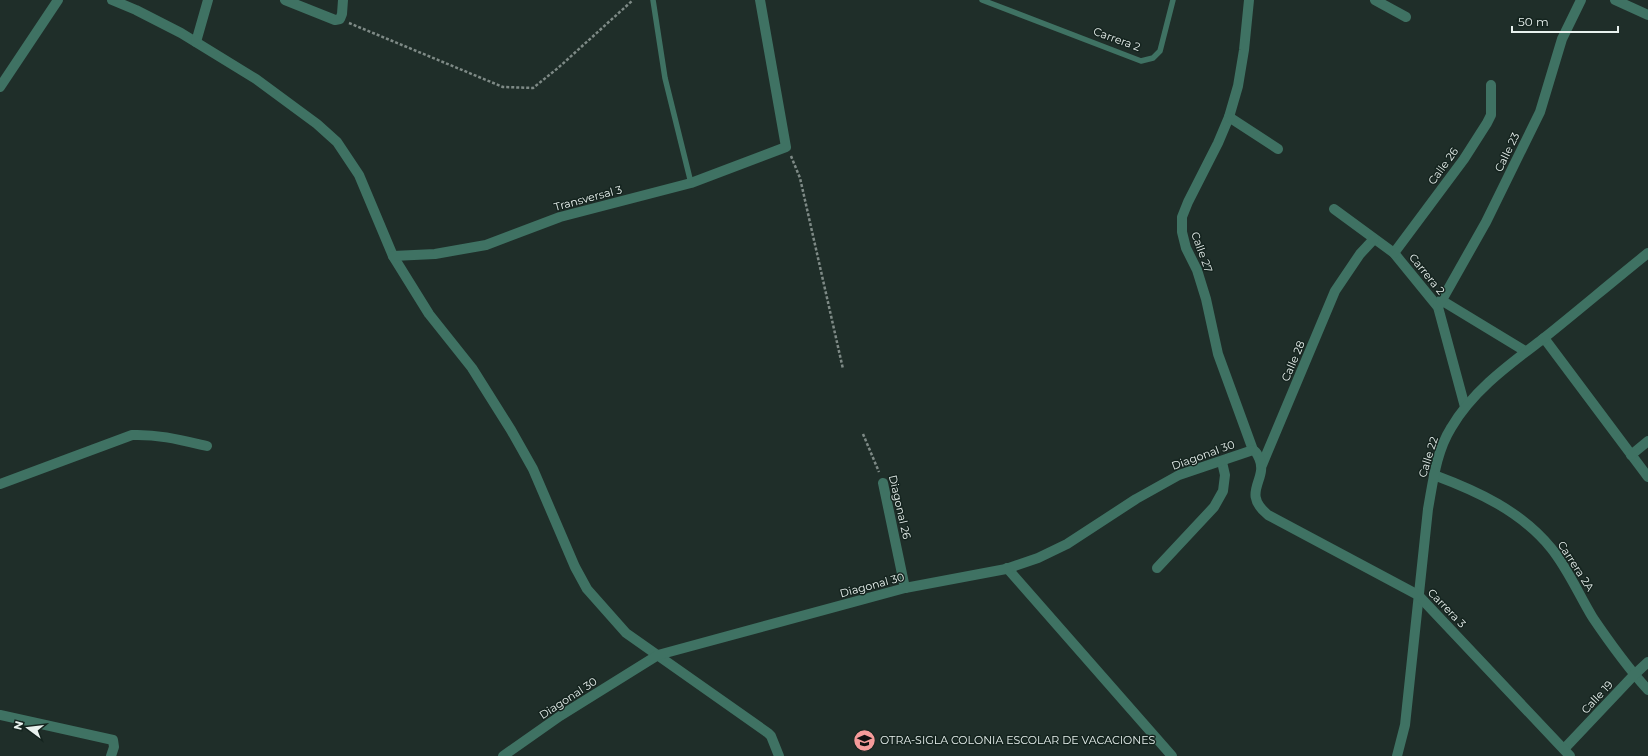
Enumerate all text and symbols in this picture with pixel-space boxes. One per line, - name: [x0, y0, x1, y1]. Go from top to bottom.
- scale bar: [1512, 8, 1618, 34]
- text: 50 m: [1518, 14, 1549, 29]
- street label: Carrera 2: [1092, 24, 1142, 54]
- street label: Calle 23: [1491, 130, 1523, 174]
- street label: Calle 26: [1425, 144, 1461, 187]
- street label: Transversal 3: [552, 182, 624, 214]
- street label: Calle 27: [1188, 230, 1216, 274]
- street label: Carrera 2: [1406, 251, 1448, 297]
- street label: Calle 28: [1278, 339, 1308, 383]
- street label: Calle 22: [1415, 435, 1441, 479]
- street label: Diagonal 30: [1169, 437, 1237, 473]
- street label: Diagonal 26: [886, 473, 914, 541]
- street label: Carrera 2A: [1555, 538, 1597, 594]
- street label: Diagonal 30: [838, 570, 906, 600]
- street label: Carrera 3: [1425, 586, 1469, 630]
- street label: Diagonal 30: [536, 674, 600, 722]
- street label: Calle 19: [1578, 677, 1616, 717]
- north arrow: [8, 708, 48, 748]
- text: N: [10, 719, 26, 732]
- school or university icon: OTRA-SIGLA COLONIA ESCOLAR DE VACACIONES: [852, 727, 878, 753]
- place label: OTRA-SIGLA COLONIA ESCOLAR DE VACACIONES: [880, 733, 1156, 747]

